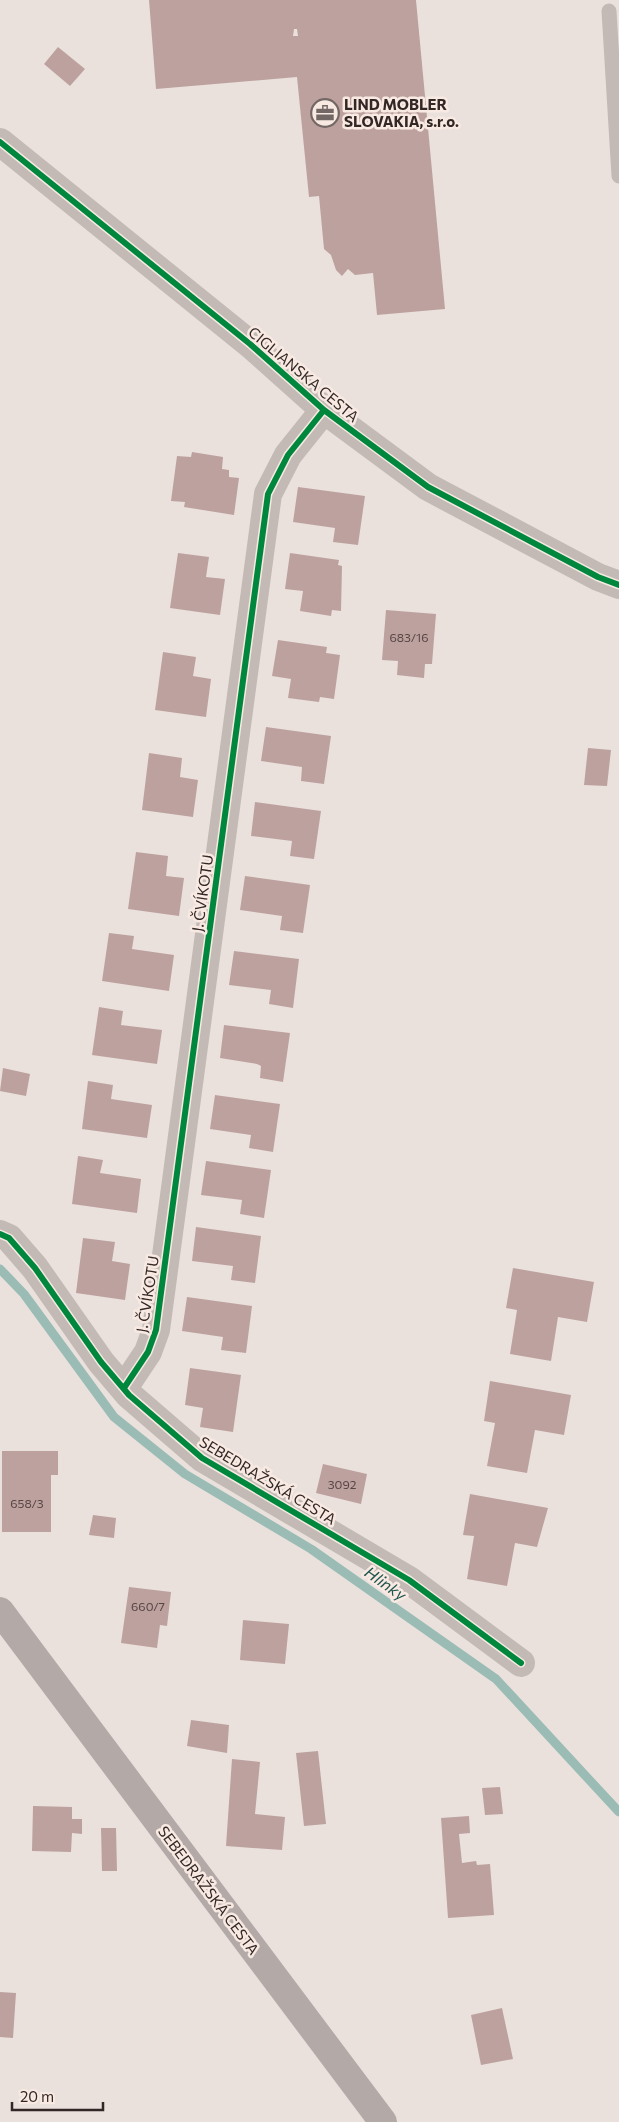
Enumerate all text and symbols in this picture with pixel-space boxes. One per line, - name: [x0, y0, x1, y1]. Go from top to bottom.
- place label: LIND MOBLER SLOVAKIA, s.r.o.: [344, 95, 459, 130]
- office icon: LIND MOBLER SLOVAKIA, s.r.o.: [310, 98, 340, 128]
- street label: CIGLIANSKA CESTA: [245, 323, 363, 425]
- house number: 683/16: [390, 630, 428, 644]
- street label: J. ČVÍKOTU: [187, 853, 216, 933]
- street label: J. ČVÍKOTU: [131, 1254, 162, 1334]
- street label: SEBEDRAŽSKÁ CESTA: [196, 1431, 340, 1528]
- house number: 3092: [328, 1477, 357, 1491]
- house number: 658/3: [10, 1496, 44, 1510]
- water label: Hlinky: [362, 1562, 411, 1604]
- house number: 660/7: [131, 1599, 165, 1613]
- street label: SEBEDRAŽSKÁ CESTA: [155, 1822, 264, 1958]
- scale bar: [12, 2080, 104, 2112]
- text: 20 m: [20, 2087, 54, 2105]

